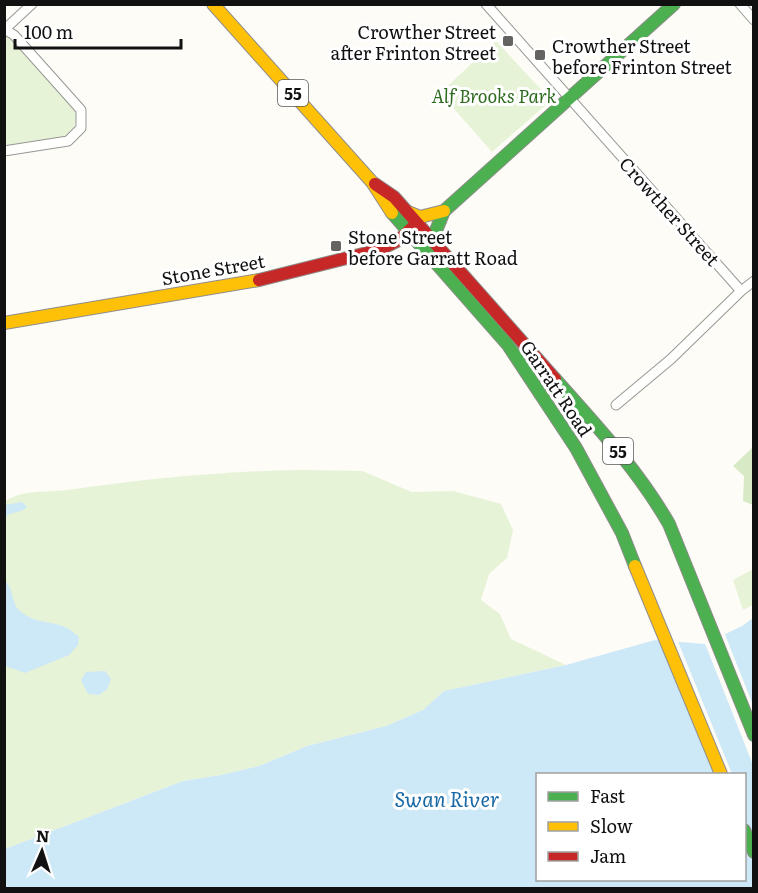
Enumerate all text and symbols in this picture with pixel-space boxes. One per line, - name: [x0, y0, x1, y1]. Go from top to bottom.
- scale bar: [15, 12, 182, 50]
- text: 100 m: [24, 18, 73, 45]
- place label: Crowther Street after Frinton Street: [331, 18, 497, 66]
- place label: Crowther Street before Frinton Street: [552, 32, 733, 80]
- marker: Crowther Street after Frinton Street: [501, 34, 515, 48]
- marker: Crowther Street before Frinton Street: [533, 48, 547, 62]
- road number: 55: [278, 80, 308, 106]
- park label: Alf Brooks Park: [432, 82, 557, 109]
- street label: Crowther Street: [614, 150, 727, 272]
- place label: Stone Street before Garratt Road: [348, 223, 518, 271]
- marker: Stone Street before Garratt Road: [329, 239, 343, 253]
- street label: Stone Street: [159, 247, 267, 291]
- street label: Garratt Road: [515, 334, 599, 442]
- road number: 55: [603, 438, 633, 464]
- legend: [536, 773, 746, 881]
- text: Fast: [590, 782, 626, 809]
- water label: Swan River: [395, 783, 499, 813]
- text: Slow: [590, 812, 633, 839]
- north arrow: [12, 821, 72, 881]
- text: N: [35, 823, 50, 847]
- text: Jam: [590, 842, 626, 869]

